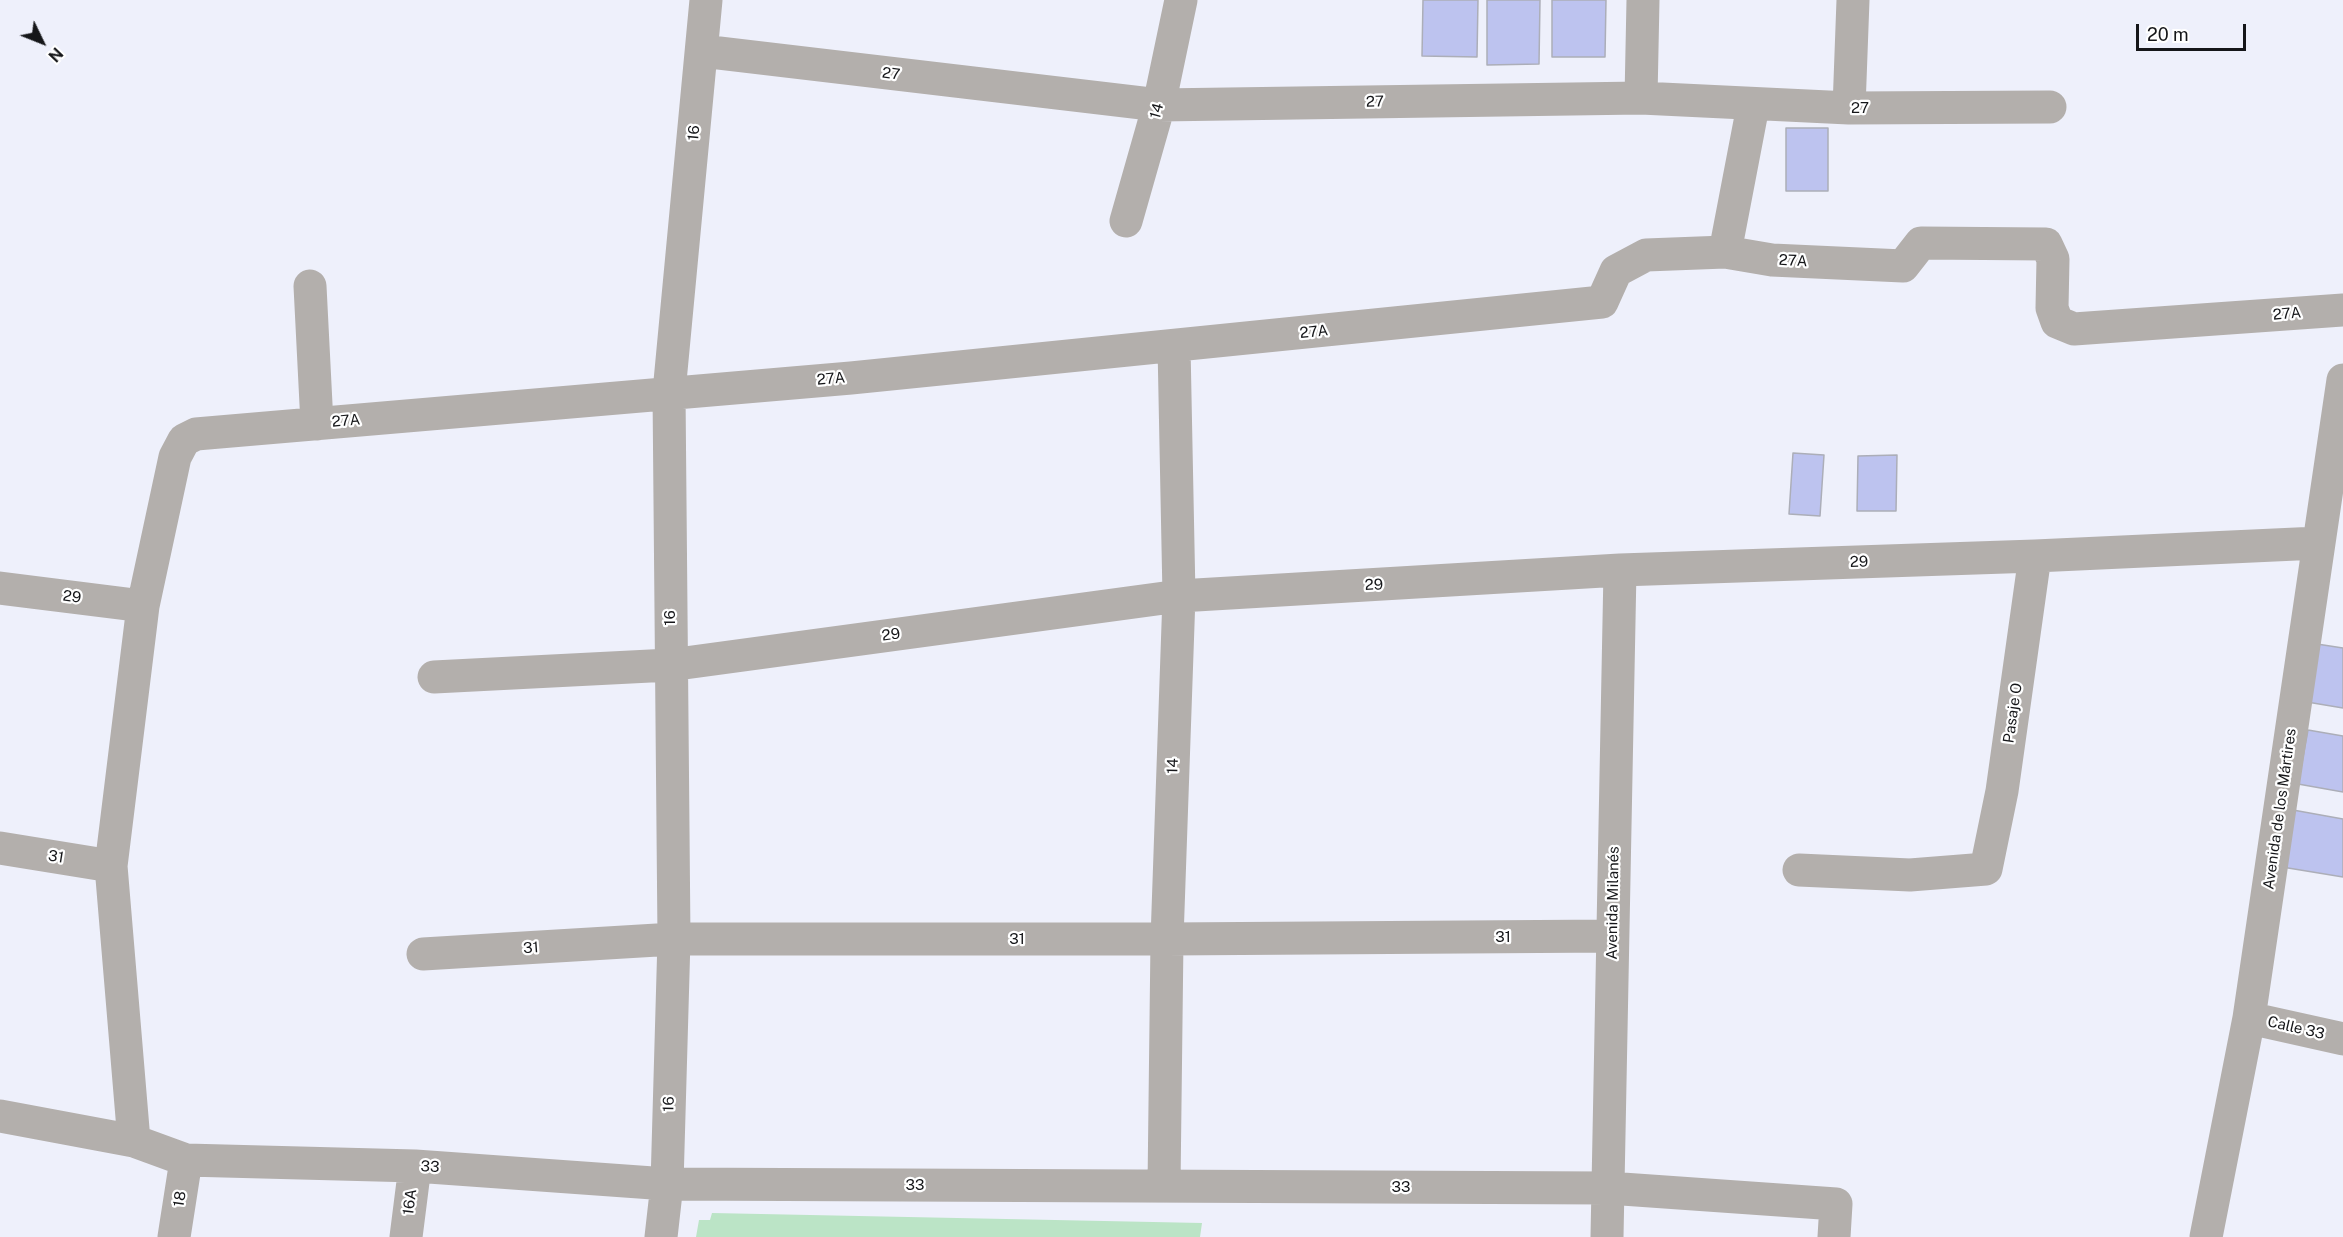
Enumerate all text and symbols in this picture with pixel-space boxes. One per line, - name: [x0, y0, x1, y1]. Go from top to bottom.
- north arrow: [12, 12, 72, 72]
- scale bar: [2139, 12, 2248, 50]
- text: 20 m: [2147, 24, 2189, 45]
- text: N: [44, 44, 67, 66]
- street label: 27: [881, 64, 901, 84]
- street label: 27: [1366, 93, 1384, 111]
- street label: 27: [1851, 99, 1869, 117]
- street label: 14: [1146, 101, 1168, 121]
- street label: 16: [684, 125, 704, 141]
- street label: 27A: [1778, 251, 1808, 271]
- street label: 27A: [2272, 304, 2302, 324]
- street label: 27A: [1299, 322, 1329, 342]
- street label: 27A: [816, 369, 846, 389]
- street label: 27A: [331, 411, 361, 431]
- street label: 29: [1850, 553, 1868, 571]
- street label: 29: [1364, 576, 1384, 594]
- street label: 29: [62, 587, 82, 607]
- street label: 16: [661, 610, 679, 626]
- street label: 29: [881, 625, 901, 645]
- street label: Pasaje O: [2000, 682, 2026, 744]
- street label: Avenida de los Mártires: [2260, 727, 2300, 891]
- street label: 14: [1164, 758, 1182, 774]
- street label: Avenida Milanés: [1603, 846, 1623, 960]
- street label: 31: [47, 847, 65, 867]
- street label: 31: [1495, 928, 1511, 946]
- street label: 31: [1009, 930, 1025, 948]
- street label: 31: [523, 938, 539, 958]
- street label: Calle 33: [2266, 1013, 2326, 1043]
- street label: 16: [660, 1096, 678, 1112]
- street label: 33: [420, 1157, 440, 1177]
- street label: 33: [906, 1176, 924, 1194]
- street label: 33: [1392, 1178, 1410, 1196]
- street label: 16A: [399, 1188, 421, 1216]
- street label: 18: [170, 1190, 190, 1208]

